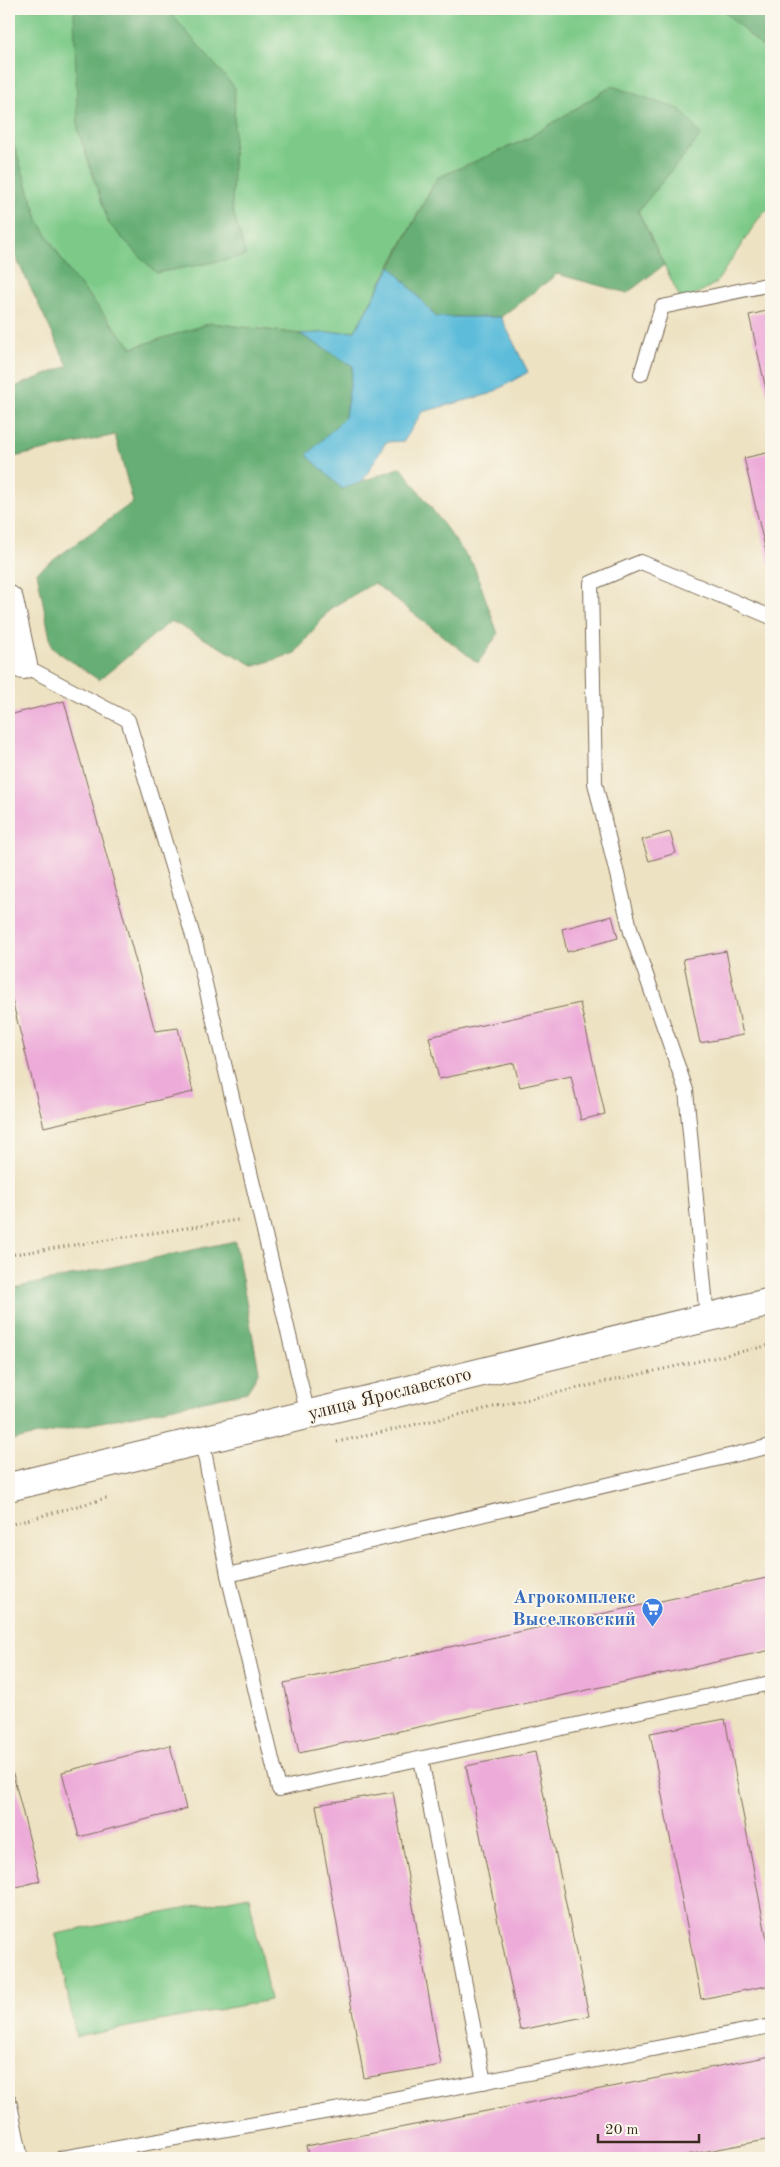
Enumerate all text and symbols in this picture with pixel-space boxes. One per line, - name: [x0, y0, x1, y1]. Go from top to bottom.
- street label: улица Ярославского: [306, 1365, 474, 1425]
- place label: Агрокомплекс Выселковский: [512, 1589, 636, 1630]
- supermarket icon: Агрокомплекс Выселковский: [640, 1597, 664, 1628]
- scale bar: [598, 2112, 699, 2144]
- text: 20 m: [605, 2123, 639, 2138]

